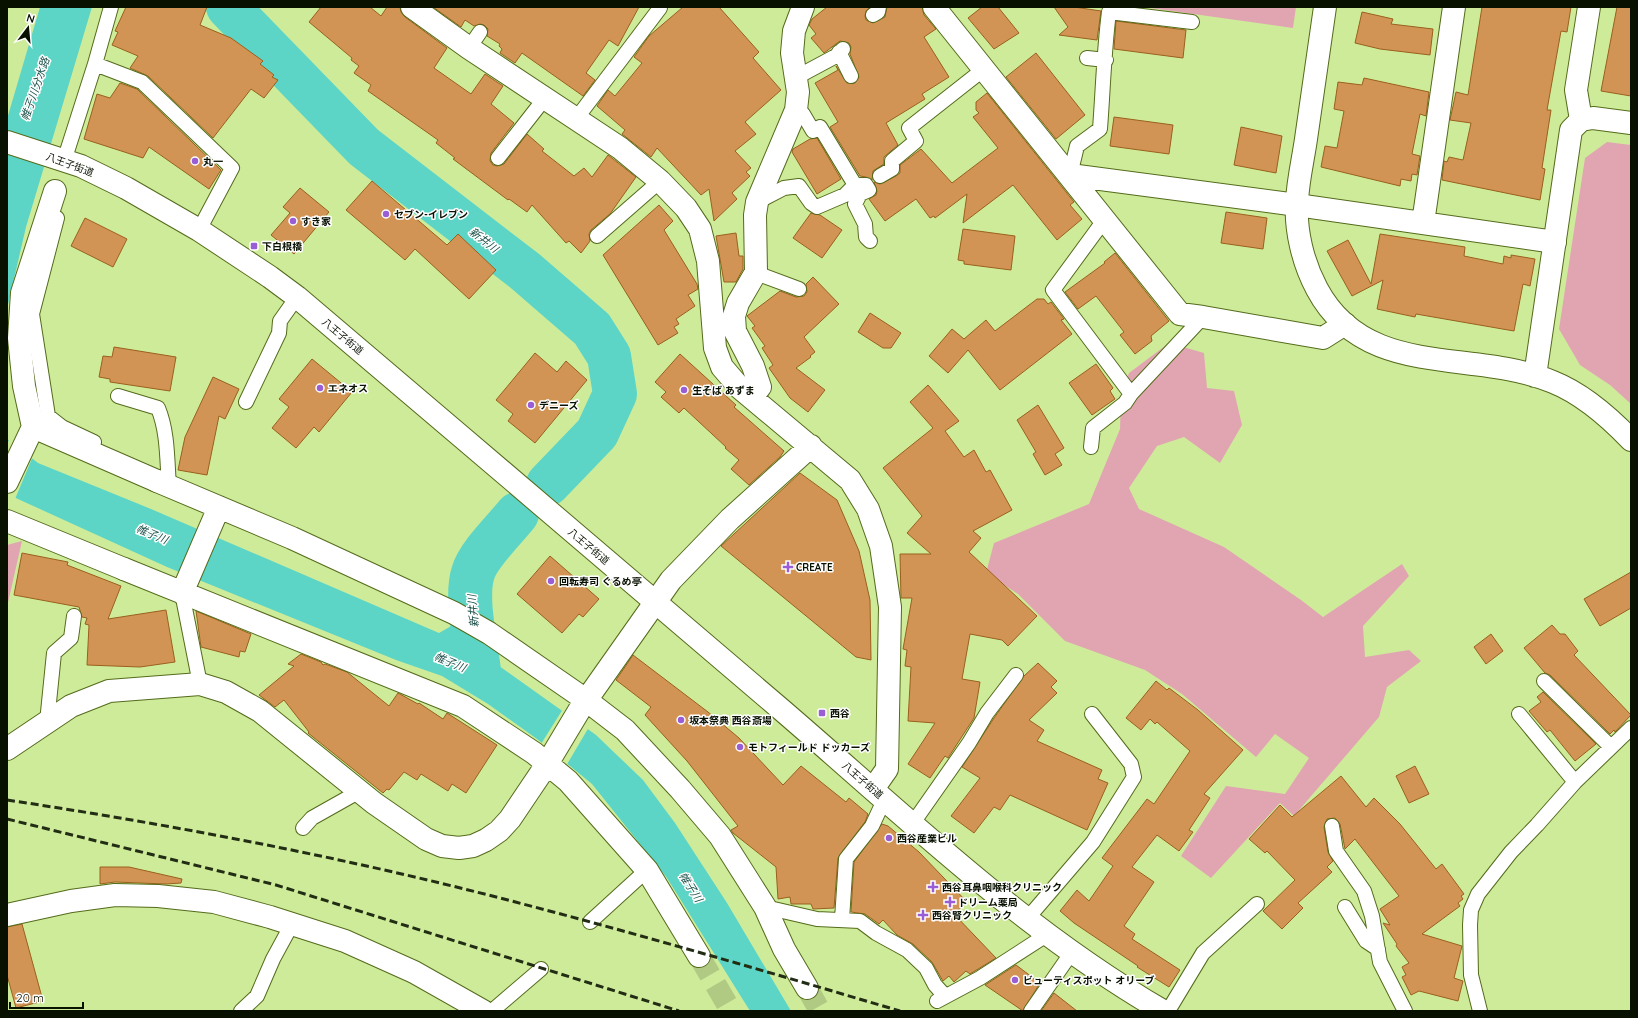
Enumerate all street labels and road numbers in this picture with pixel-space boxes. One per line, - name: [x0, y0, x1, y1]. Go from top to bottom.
- street label: 八王子街道: [44, 150, 96, 179]
- street label: 八王子街道: [319, 315, 366, 357]
- street label: 八王子街道: [565, 525, 612, 567]
- street label: 八王子街道: [840, 759, 886, 802]

